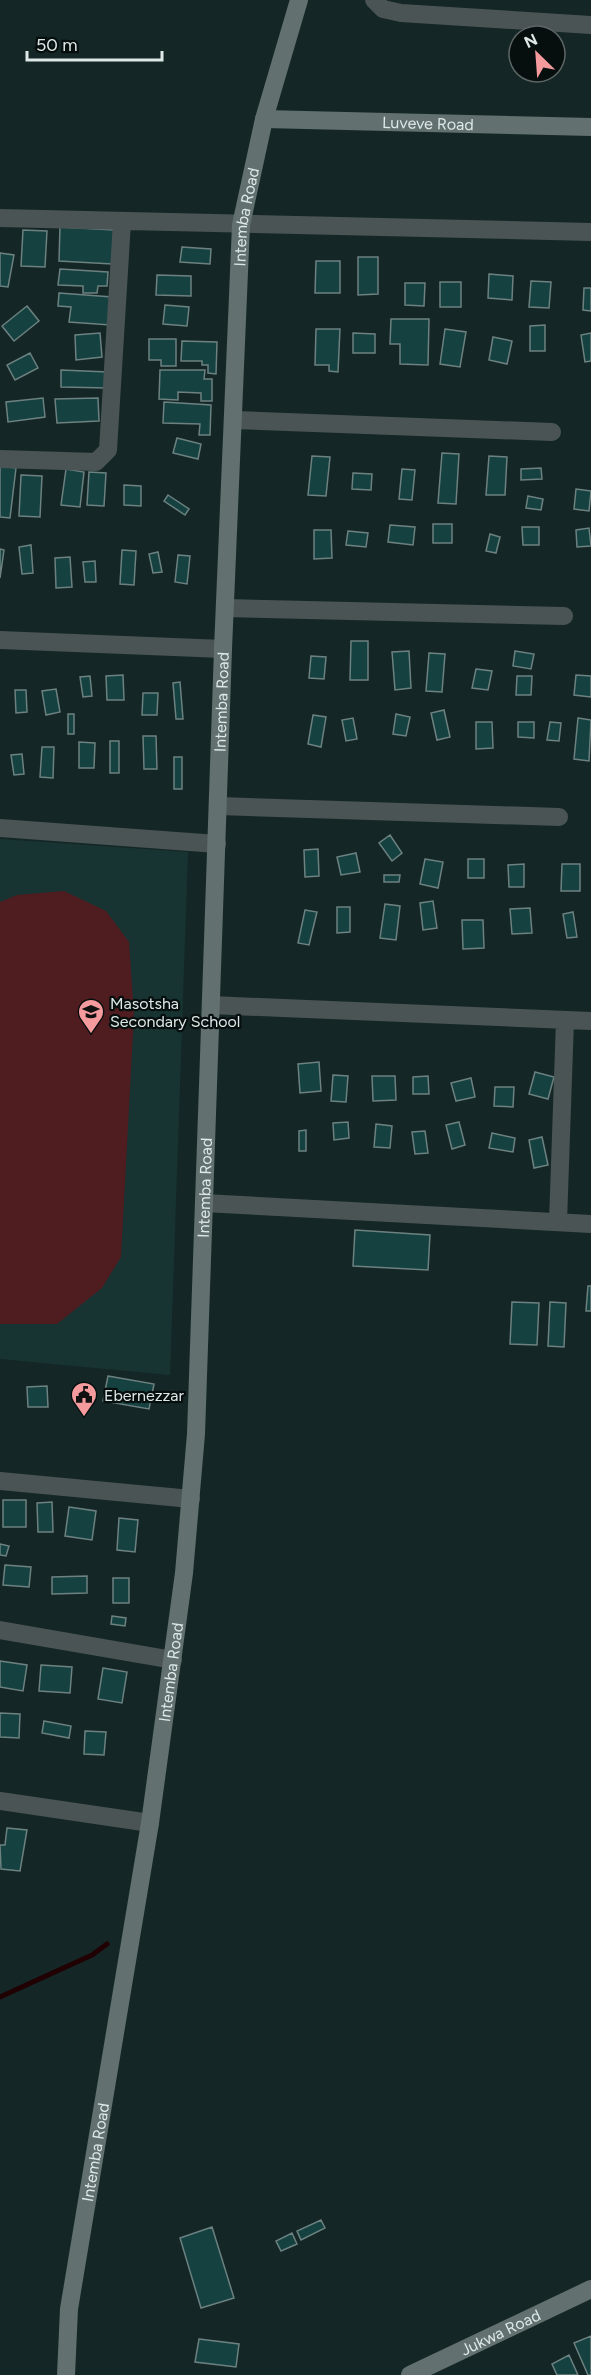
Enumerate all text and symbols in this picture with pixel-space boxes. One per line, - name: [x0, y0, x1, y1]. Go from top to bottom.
- scale bar: [27, 24, 162, 62]
- north arrow: [507, 24, 567, 84]
- text: N: [521, 30, 540, 52]
- text: 50 m: [36, 34, 78, 56]
- street label: Luveve Road: [382, 112, 474, 134]
- street label: Intemba Road: [230, 166, 263, 267]
- street label: Intemba Road: [210, 652, 232, 752]
- place label: Masotsha Secondary School: [110, 994, 240, 1031]
- school or university icon: Masotsha Secondary School: [76, 997, 106, 1035]
- street label: Intemba Road: [193, 1137, 216, 1238]
- public building icon: Ebernezzar: [69, 1380, 99, 1418]
- place label: Ebernezzar: [104, 1386, 185, 1405]
- street label: Intemba Road: [154, 1621, 187, 1723]
- street label: Intemba Road: [78, 2101, 113, 2203]
- street label: Jukwa Road: [457, 2305, 543, 2359]

